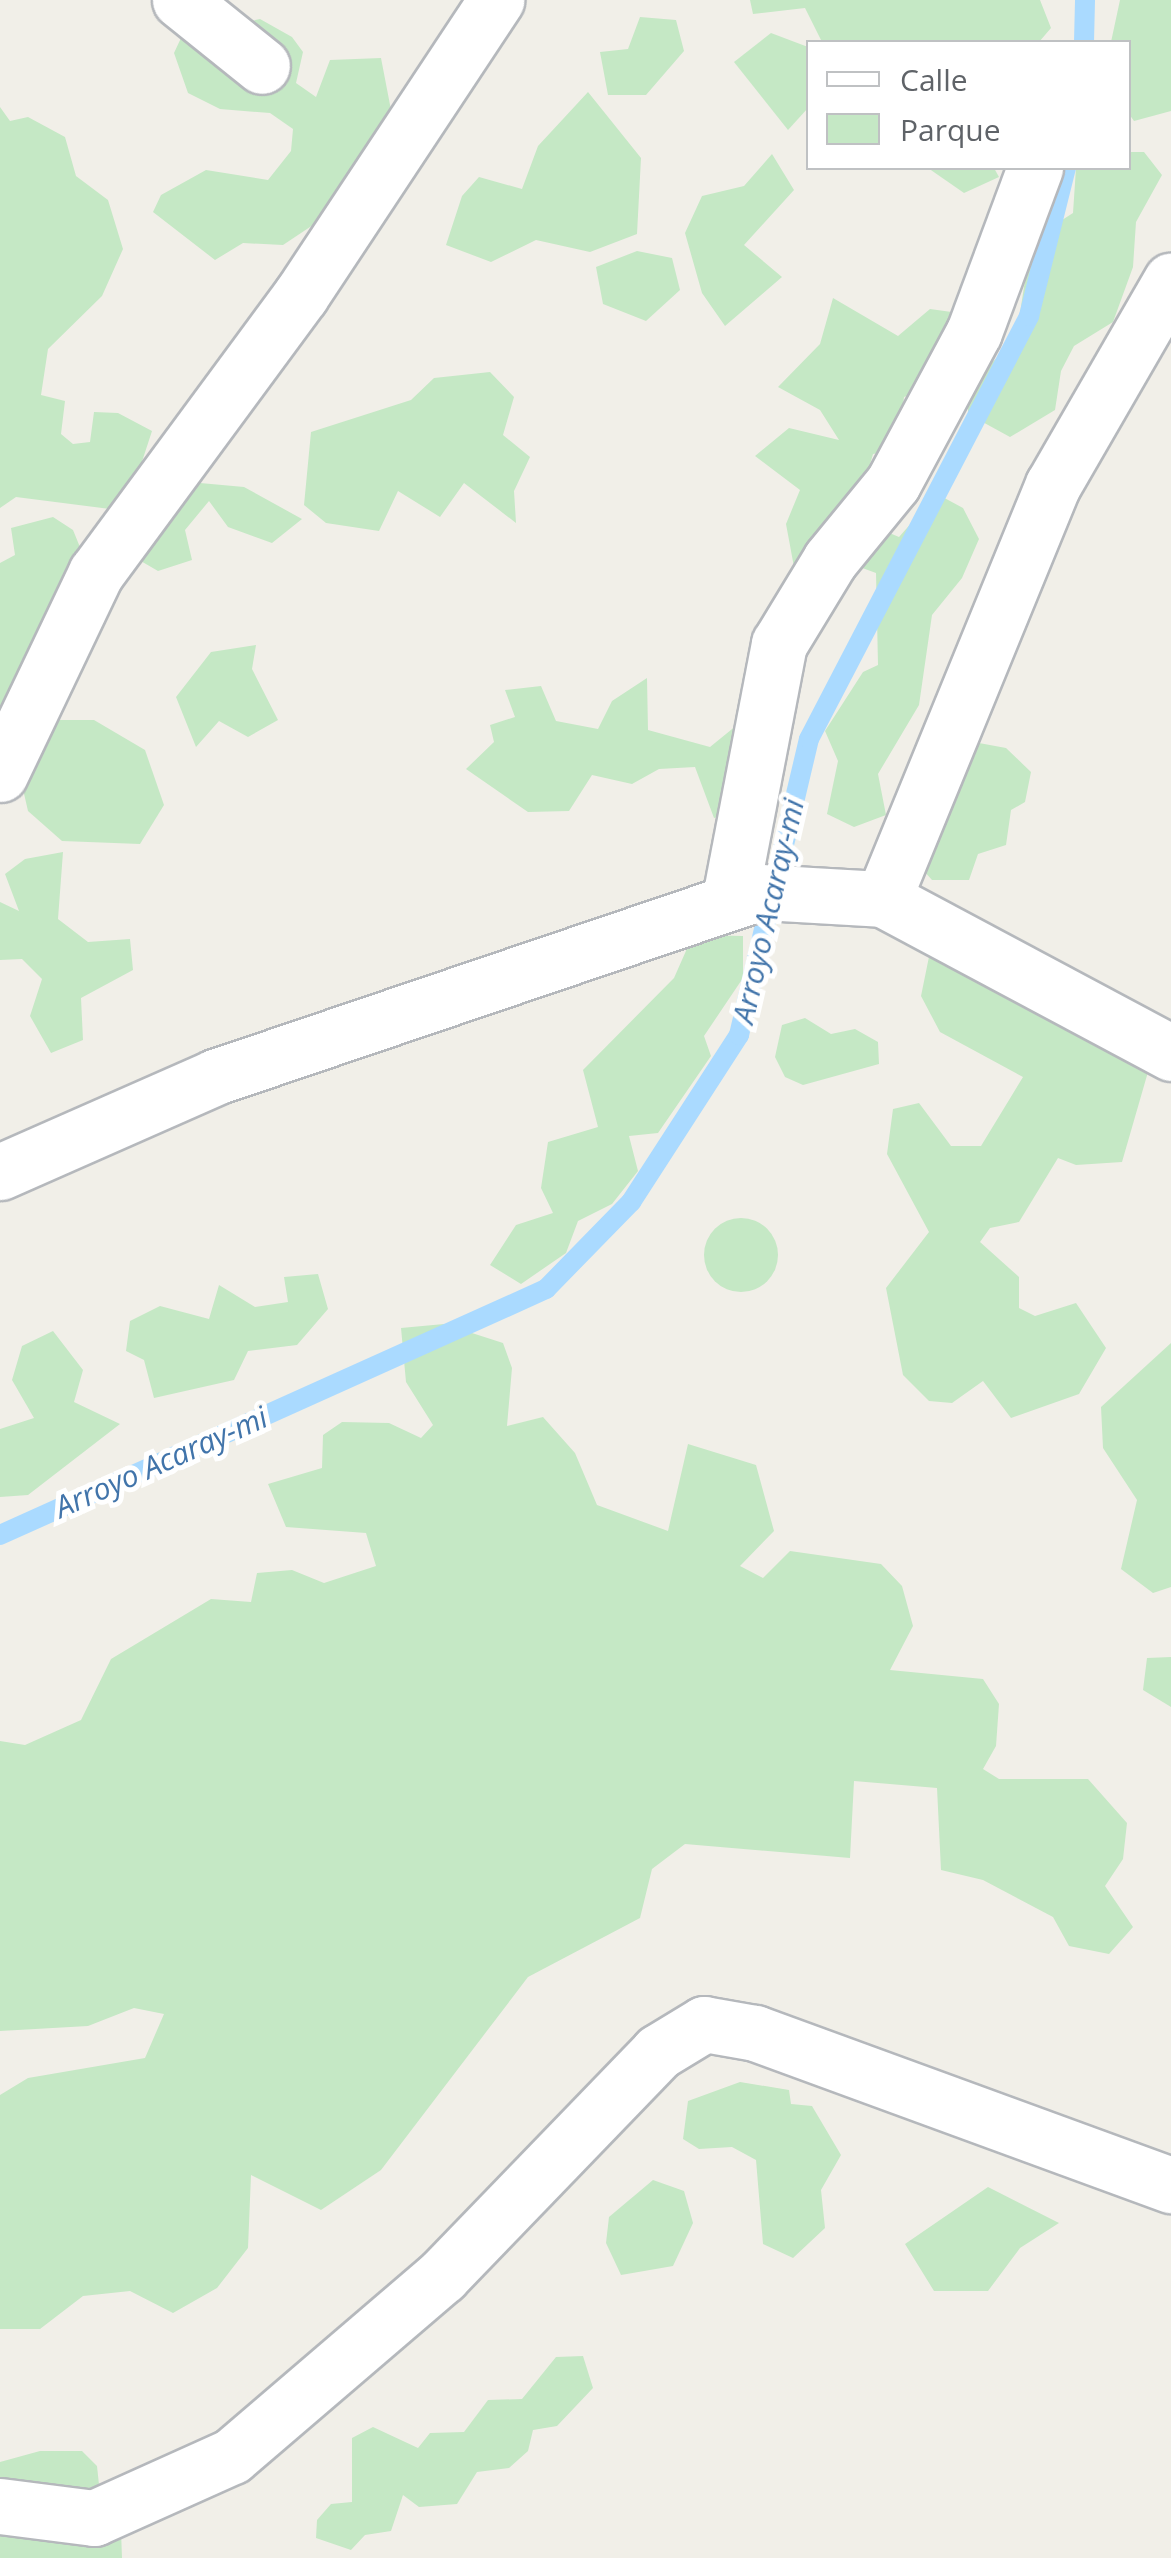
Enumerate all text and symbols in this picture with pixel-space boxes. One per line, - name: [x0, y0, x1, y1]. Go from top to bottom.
- legend: [806, 40, 1131, 170]
- text: Calle: [900, 59, 968, 100]
- text: Parque: [900, 109, 1001, 150]
- water label: Arroyo Acaray-mi: [725, 795, 811, 1027]
- water label: Arroyo Acaray-mi: [49, 1399, 273, 1525]

